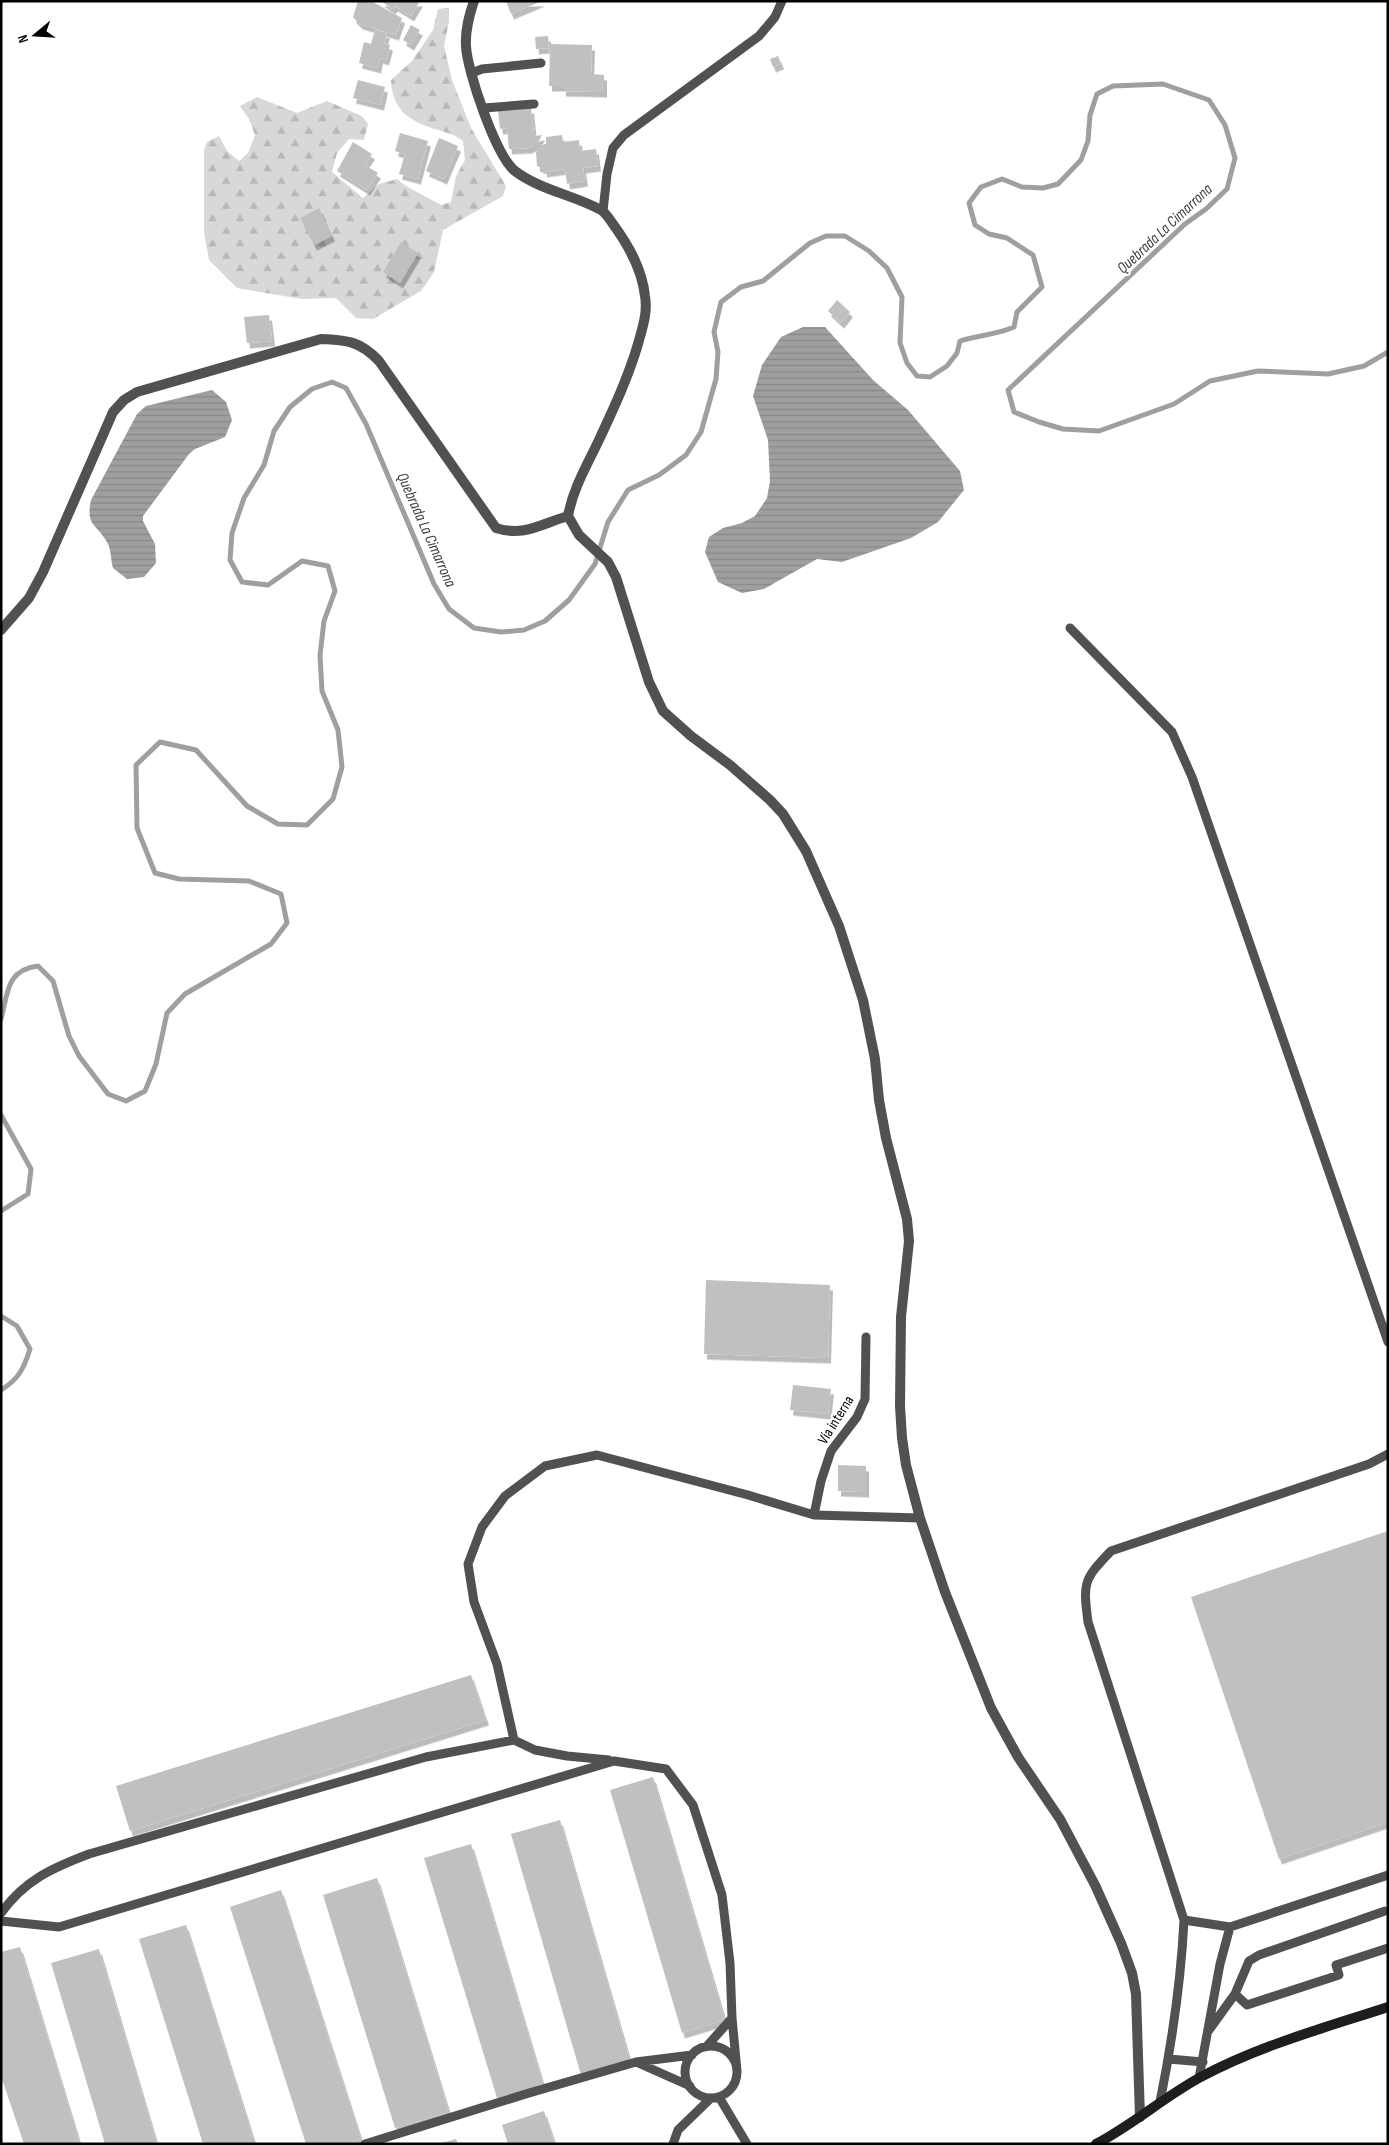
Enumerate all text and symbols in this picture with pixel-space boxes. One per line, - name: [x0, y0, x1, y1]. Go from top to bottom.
- north arrow: [10, 10, 60, 60]
- text: N: [14, 33, 32, 45]
- water label: Quebrada La Cimarrona: [1113, 180, 1217, 278]
- water label: Quebrada La Cimarrona: [392, 470, 460, 591]
- street label: Vía interna: [814, 1392, 858, 1448]

